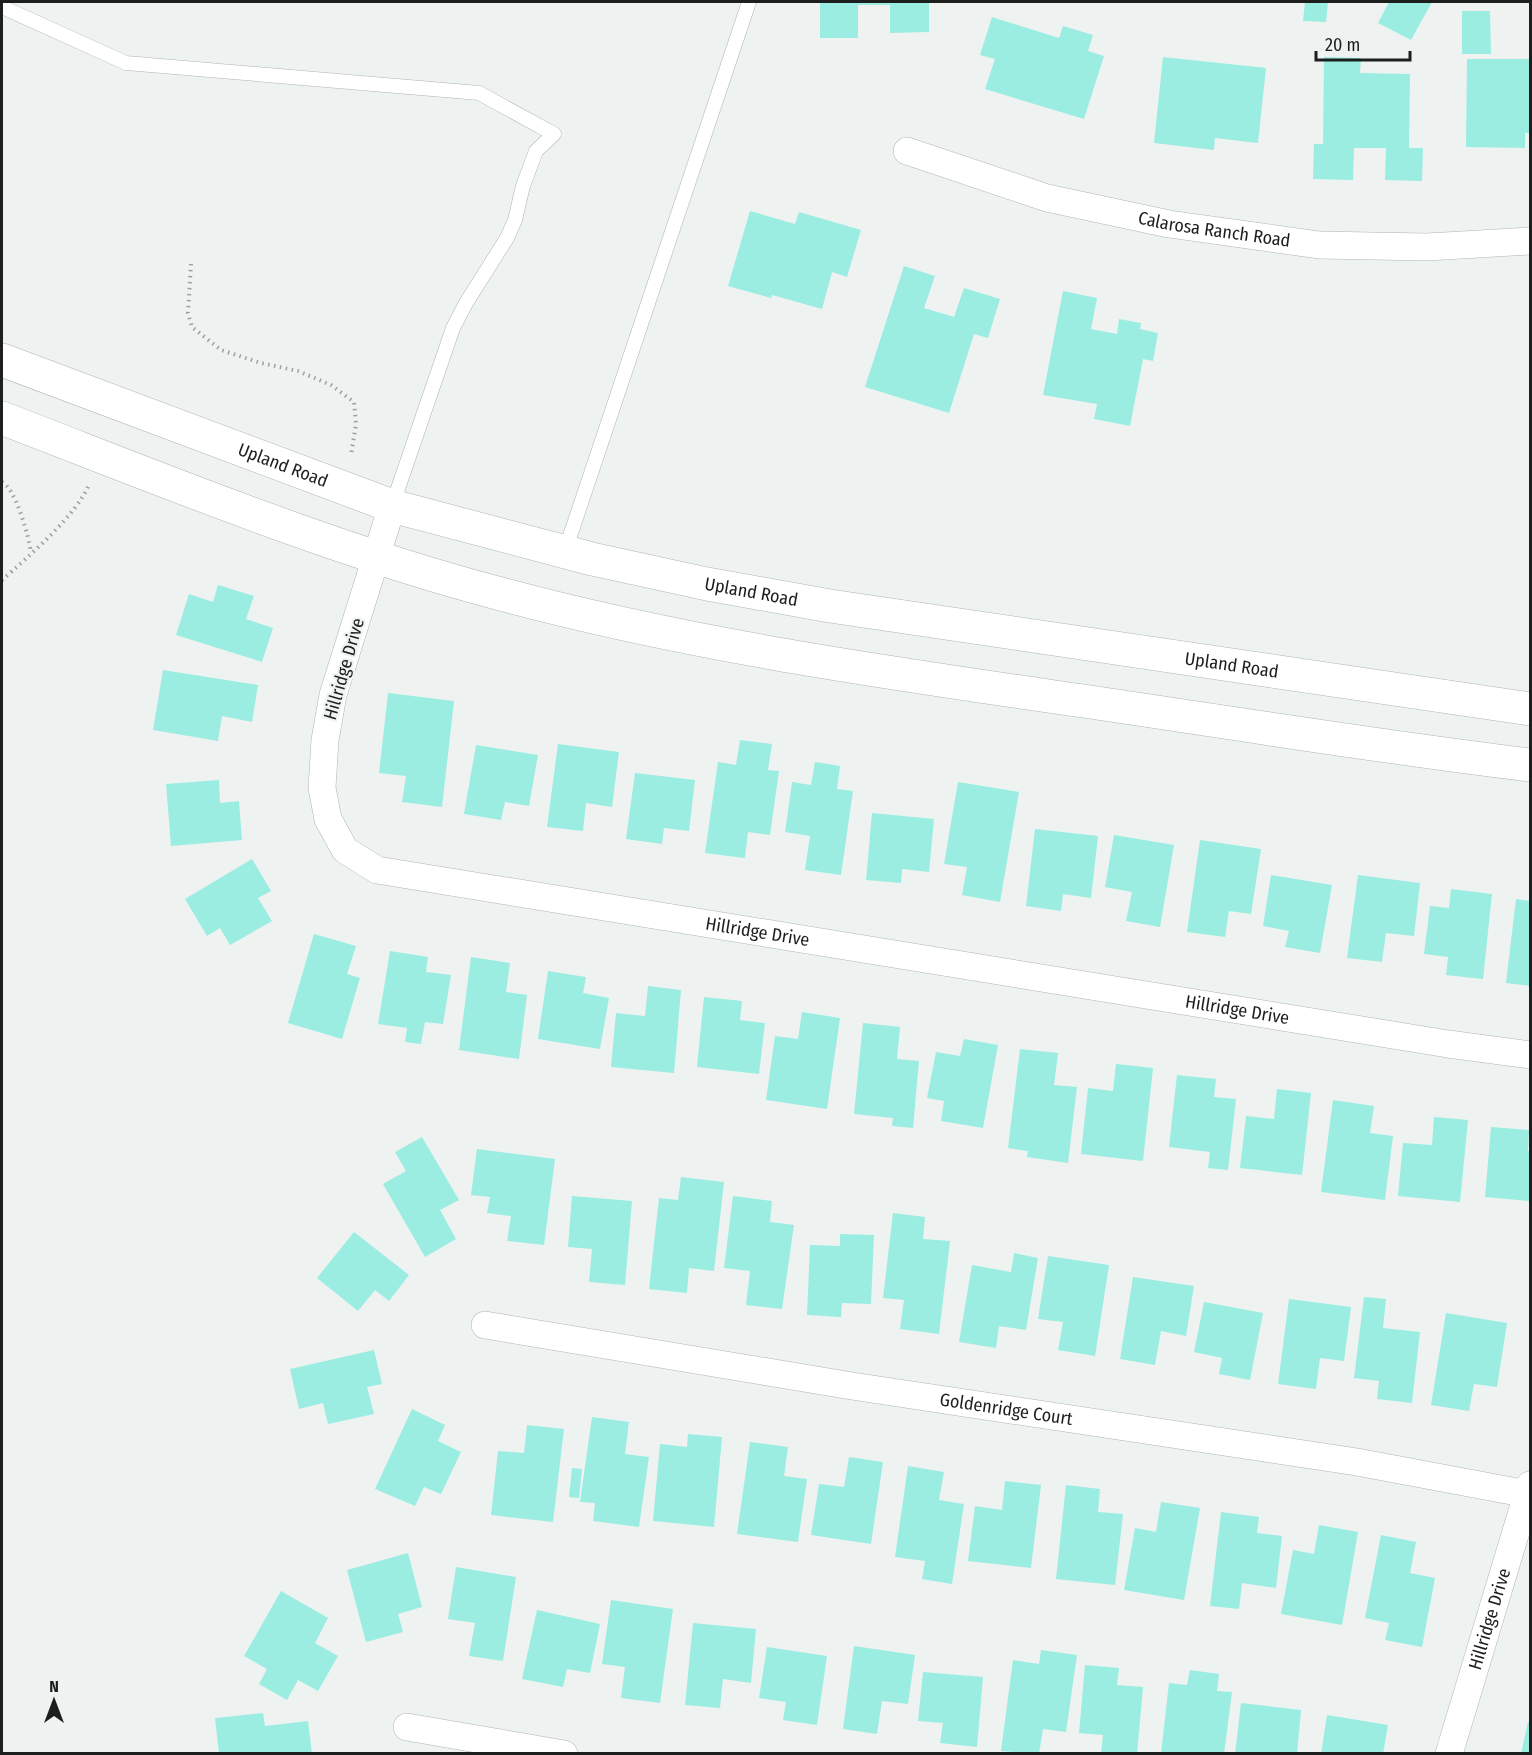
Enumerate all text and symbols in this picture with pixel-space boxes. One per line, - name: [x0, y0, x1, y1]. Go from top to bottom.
- scale bar: [1316, 24, 1410, 62]
- text: 20 m: [1325, 34, 1360, 56]
- street label: Calarosa Ranch Road: [1136, 207, 1292, 252]
- street label: Upland Road: [235, 438, 331, 492]
- street label: Upland Road: [703, 573, 800, 611]
- street label: Hillridge Drive: [319, 615, 369, 722]
- street label: Upland Road: [1183, 647, 1280, 683]
- street label: Hillridge Drive: [704, 913, 811, 951]
- street label: Hillridge Drive: [1184, 990, 1291, 1029]
- street label: Goldenridge Court: [938, 1388, 1074, 1430]
- street label: Hillridge Drive: [1464, 1565, 1515, 1672]
- north arrow: [24, 1671, 84, 1731]
- text: N: [49, 1677, 59, 1696]

